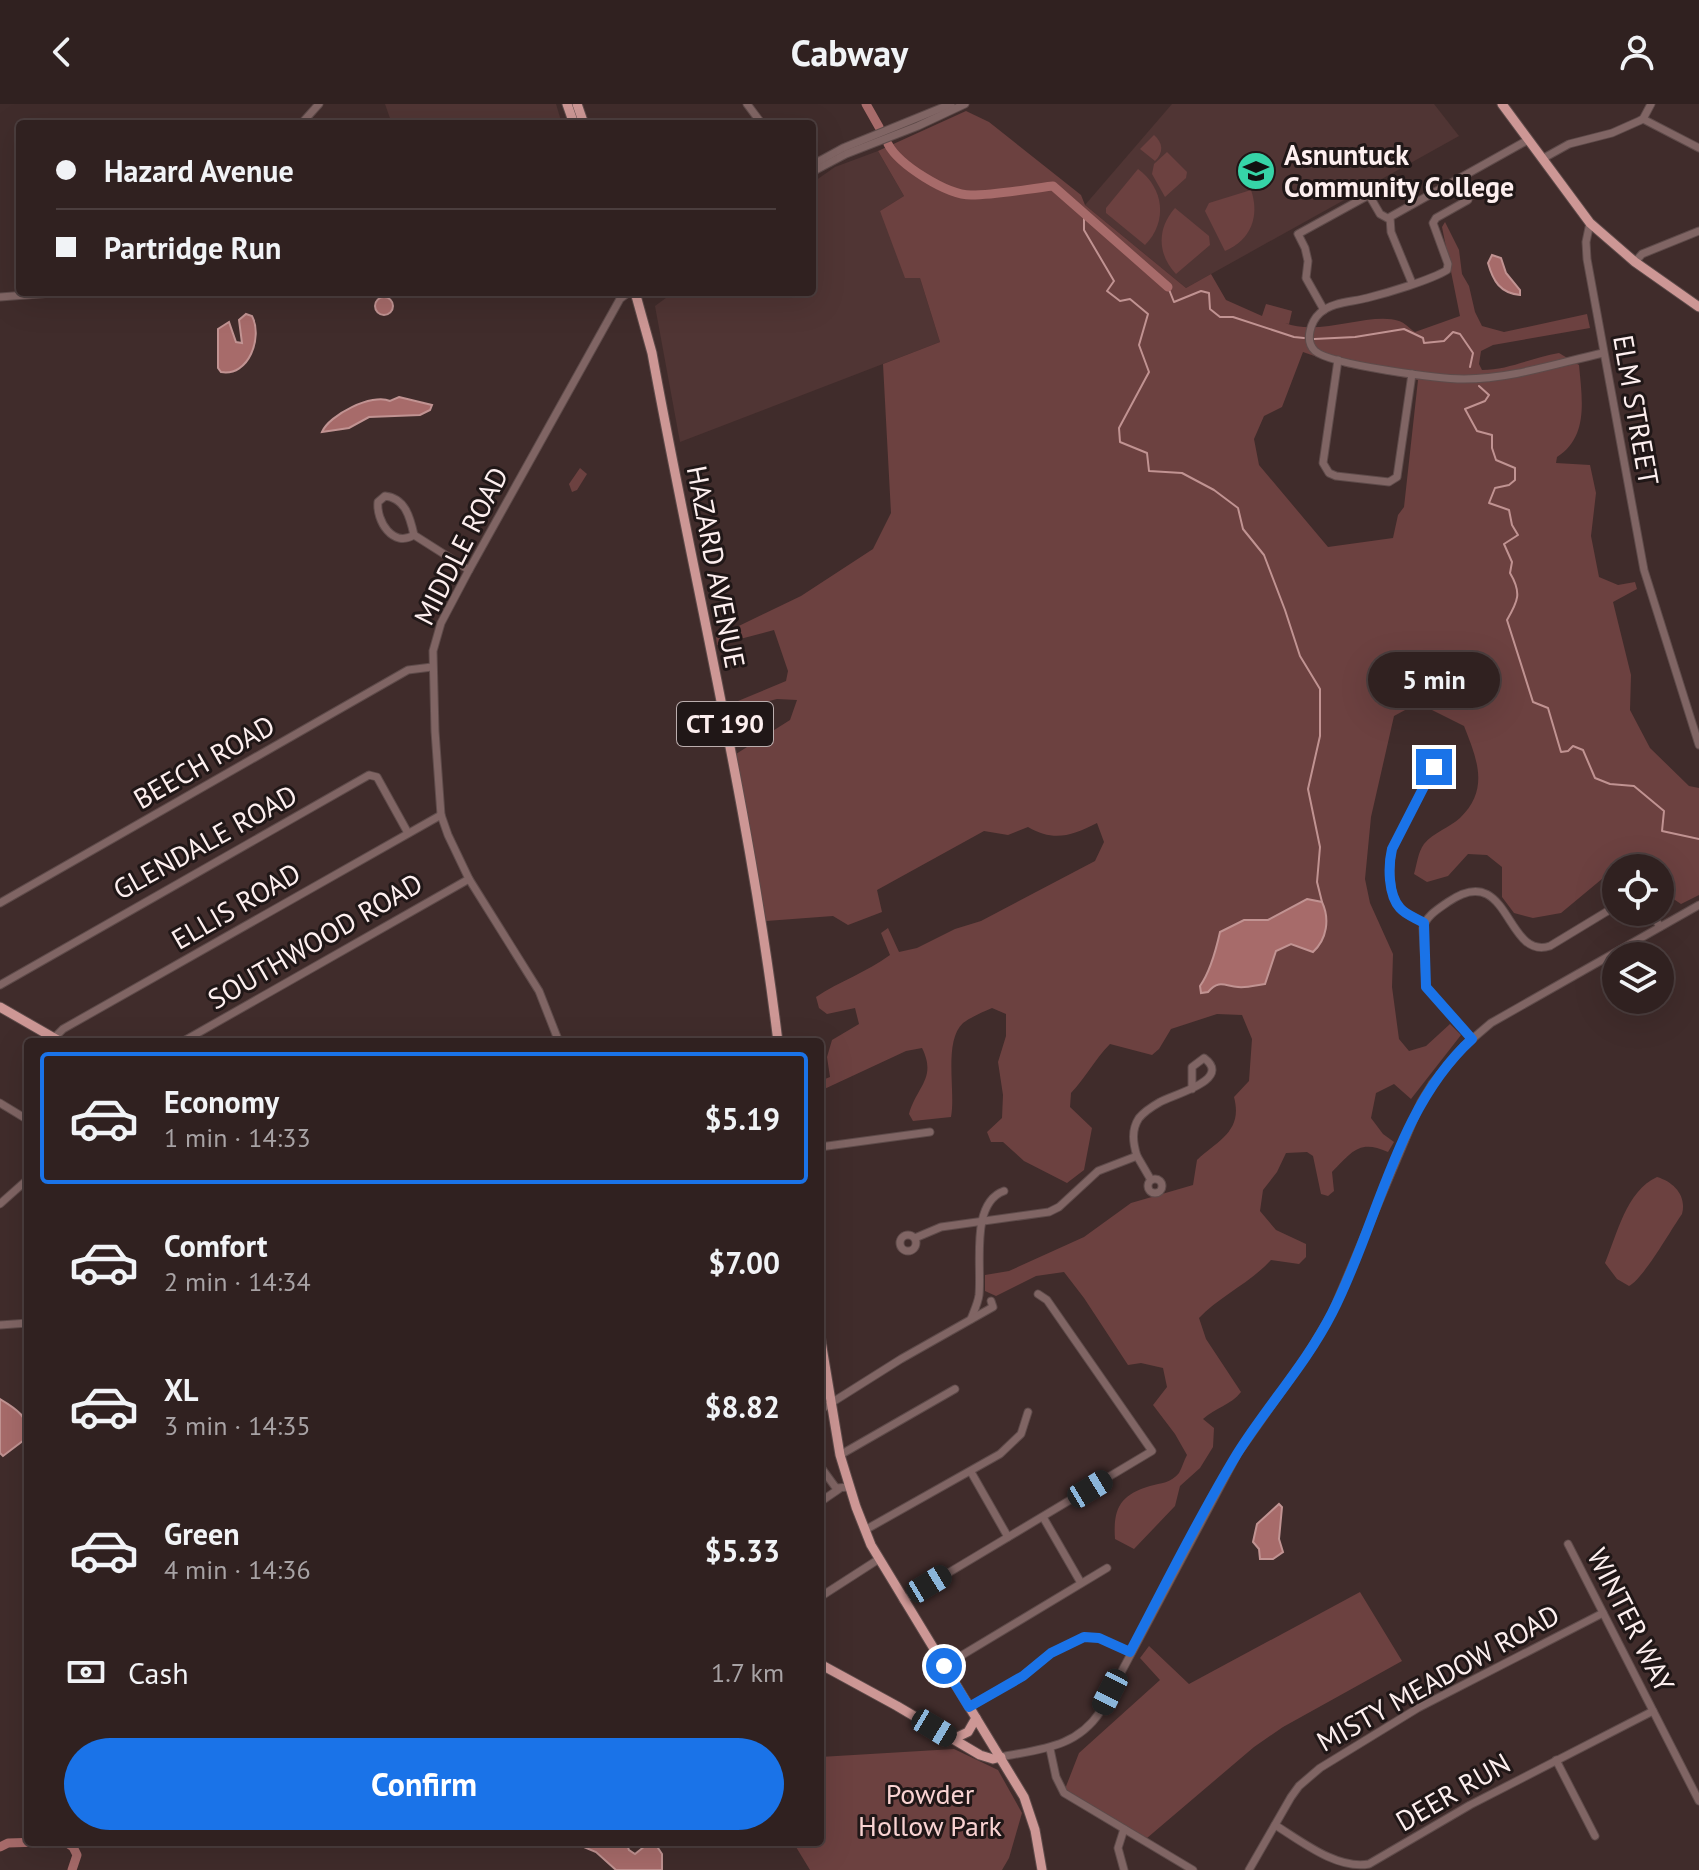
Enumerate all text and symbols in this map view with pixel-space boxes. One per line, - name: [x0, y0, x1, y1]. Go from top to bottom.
- text: Cabway: [791, 29, 908, 76]
- icon: back: [40, 30, 84, 74]
- icon: person: [1615, 30, 1659, 74]
- place label: Asnuntuck Community College: [1284, 136, 1514, 205]
- school or university icon: Asnuntuck Community College: [1235, 150, 1277, 192]
- text: Hazard Avenue: [104, 151, 294, 190]
- text: Partridge Run: [104, 228, 281, 267]
- street label: ELM STREET: [1605, 332, 1668, 488]
- street label: MIDDLE ROAD: [405, 461, 516, 631]
- street label: HAZARD AVENUE: [679, 462, 754, 671]
- callout: 5 min: [1368, 651, 1500, 707]
- text: 5 min: [1402, 663, 1466, 696]
- road number: CT 190: [677, 702, 773, 746]
- street label: BEECH ROAD: [126, 706, 281, 817]
- route end: [1416, 749, 1452, 785]
- street label: GLENDALE ROAD: [106, 776, 303, 907]
- street label: ELLIS ROAD: [165, 854, 307, 957]
- map controls: [1602, 854, 1674, 1014]
- button: locate: [1602, 854, 1674, 926]
- street label: SOUTHWOOD ROAD: [201, 864, 429, 1017]
- button: layers: [1602, 942, 1674, 1014]
- icon: car: [68, 1082, 140, 1154]
- text: Economy: [164, 1082, 279, 1121]
- text: $5.19: [705, 1099, 780, 1138]
- text: 1 min · 14:33: [164, 1121, 311, 1154]
- icon: car: [68, 1226, 140, 1298]
- text: Comfort: [164, 1226, 267, 1265]
- text: $7.00: [708, 1243, 780, 1282]
- text: 2 min · 14:34: [164, 1265, 311, 1298]
- icon: car: [68, 1370, 140, 1442]
- text: XL: [164, 1370, 198, 1409]
- text: $8.82: [705, 1387, 780, 1426]
- text: 3 min · 14:35: [164, 1409, 311, 1442]
- car: [1063, 1466, 1117, 1512]
- icon: car: [68, 1514, 140, 1586]
- text: Green: [164, 1514, 239, 1553]
- text: $5.33: [705, 1531, 780, 1570]
- street label: WINTER WAY: [1579, 1541, 1684, 1698]
- text: 4 min · 14:36: [164, 1553, 311, 1586]
- car: [902, 1561, 956, 1607]
- street label: MISTY MEADOW ROAD: [1310, 1596, 1566, 1760]
- route start: [926, 1648, 962, 1684]
- icon: cash: [64, 1650, 108, 1694]
- text: Cash: [128, 1653, 189, 1692]
- text: 1.7 km: [711, 1656, 784, 1689]
- car: [1088, 1665, 1132, 1719]
- car: [907, 1705, 961, 1751]
- button: Confirm: [64, 1738, 784, 1830]
- street label: DEER RUN: [1389, 1744, 1517, 1839]
- park label: Powder Hollow Park: [858, 1775, 1002, 1844]

